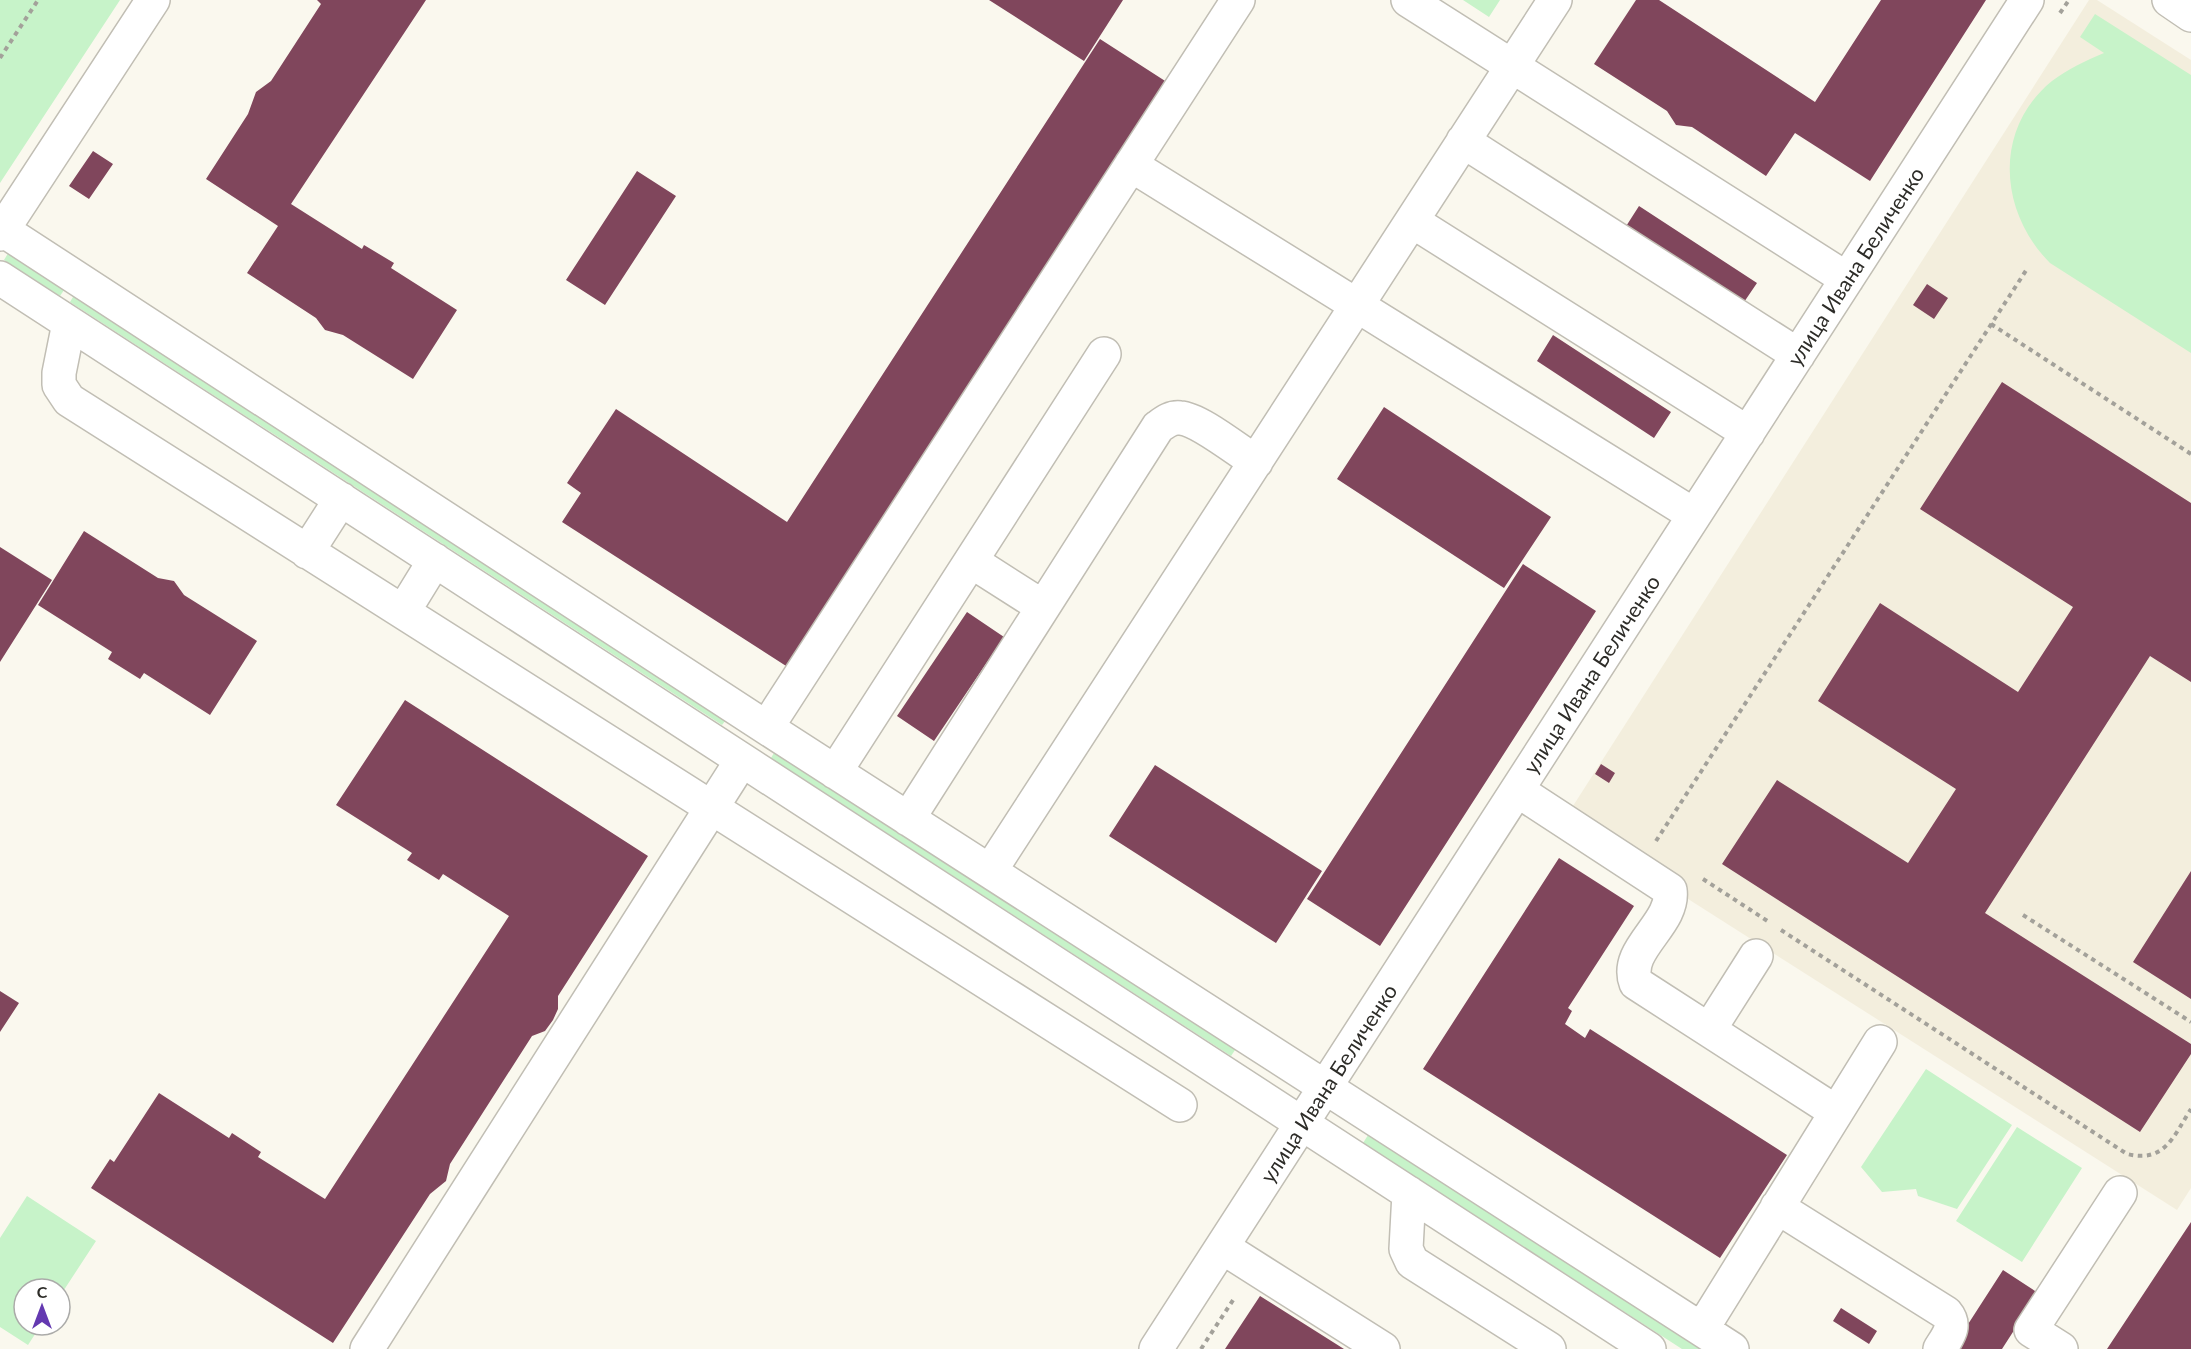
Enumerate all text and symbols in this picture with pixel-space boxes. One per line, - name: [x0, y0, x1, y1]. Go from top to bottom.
- street label: улица Ивана Беличенко: [1781, 162, 1929, 370]
- street label: улица Ивана Беличенко: [1517, 570, 1665, 778]
- street label: улица Ивана Беличенко: [1254, 979, 1402, 1187]
- north arrow: [12, 1277, 72, 1337]
- text: С: [37, 1282, 48, 1301]

